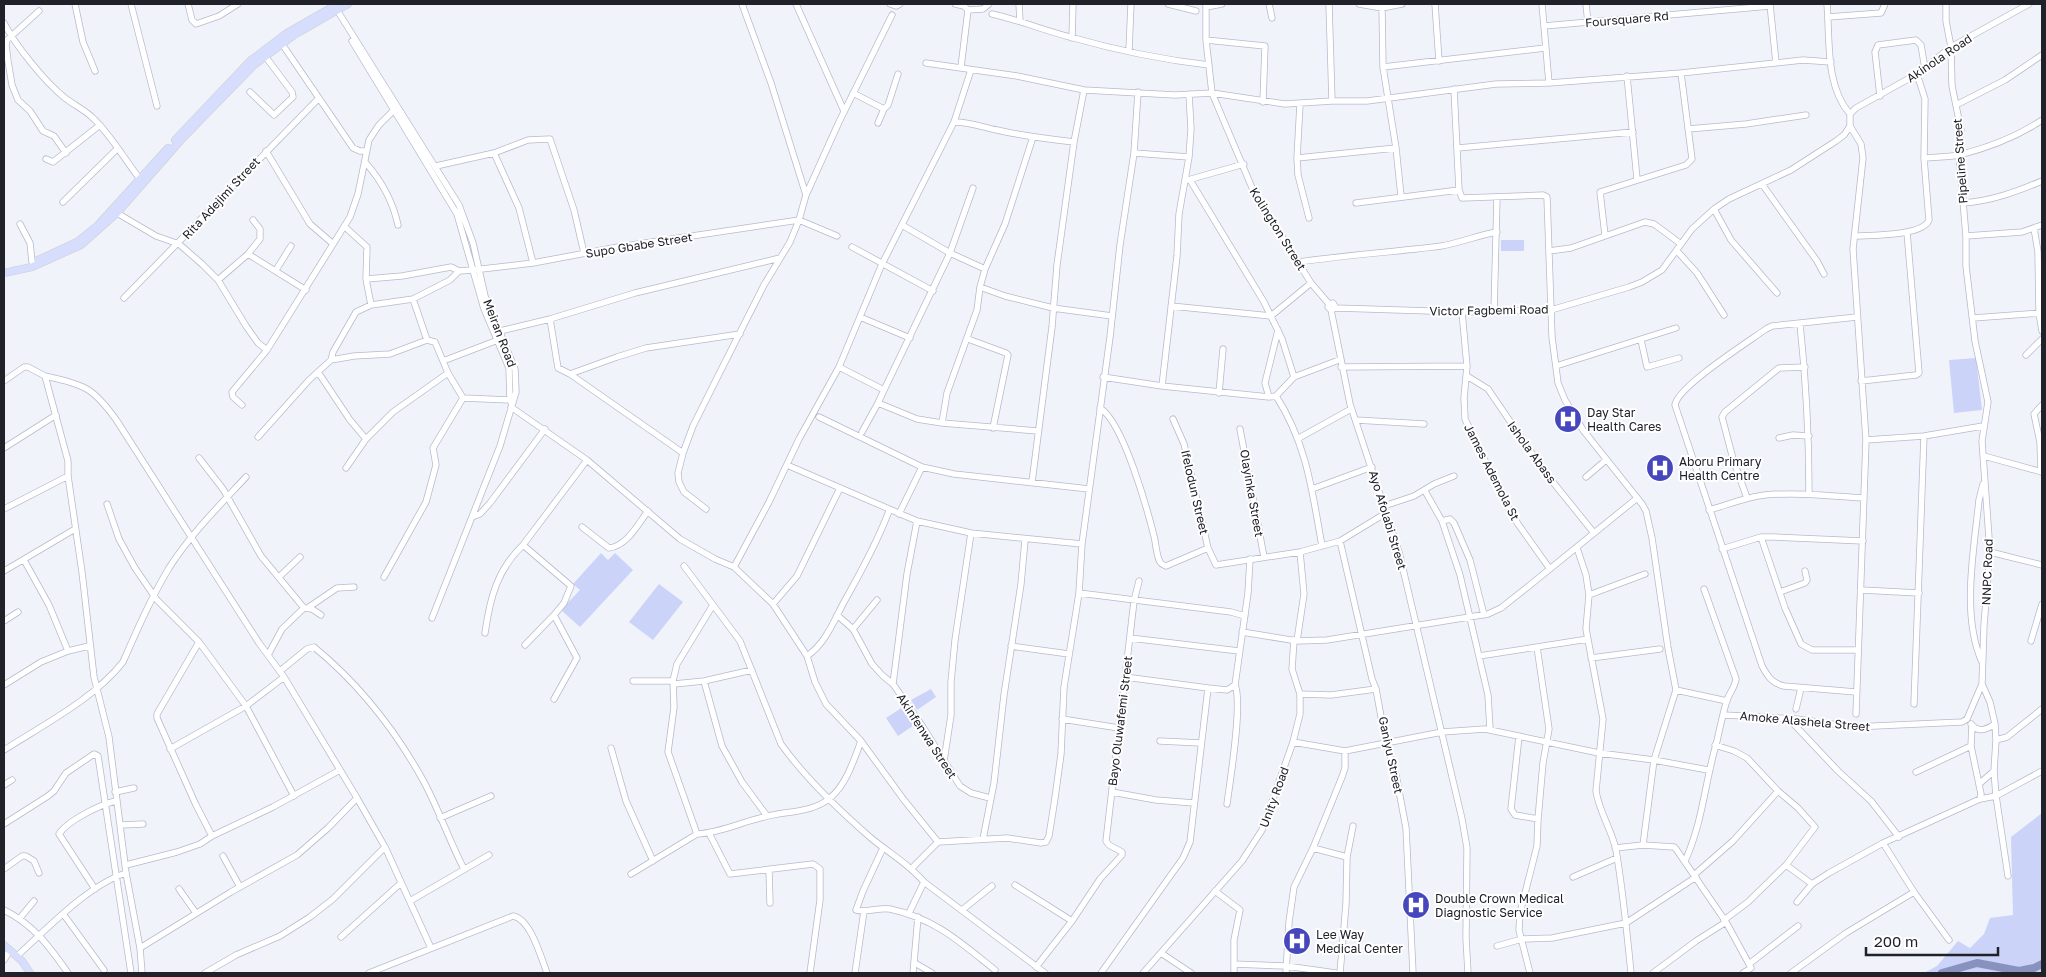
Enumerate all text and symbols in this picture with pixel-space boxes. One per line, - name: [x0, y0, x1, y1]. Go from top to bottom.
- street label: Foursquare Rd: [1585, 8, 1669, 30]
- street label: Akinola Road: [1903, 31, 1975, 85]
- street label: Pipeline Street: [1950, 118, 1970, 204]
- street label: Rita Adejimi Street: [179, 154, 263, 242]
- street label: Kolington Street: [1246, 185, 1310, 273]
- street label: Supo Gbabe Street: [584, 229, 694, 261]
- street label: Meiran Road: [480, 297, 520, 369]
- street label: Victor Fagbemi Road: [1429, 301, 1549, 319]
- hospital icon: Day Star Health Cares: [1553, 404, 1583, 434]
- place label: Day Star Health Cares: [1587, 405, 1661, 434]
- street label: Ishola Abass: [1504, 418, 1560, 486]
- street label: James Ademola St: [1461, 421, 1523, 523]
- street label: Ifelodun Street: [1178, 448, 1212, 536]
- street label: Olayinka Street: [1237, 448, 1267, 538]
- hospital icon: Aboru Primary Health Centre: [1645, 453, 1675, 483]
- place label: Aboru Primary Health Centre: [1679, 454, 1762, 483]
- street label: Ayo Afolabi Street: [1366, 469, 1410, 572]
- street label: NNPC Road: [1978, 538, 1996, 606]
- street label: Bayo Oluwafemi Street: [1105, 655, 1135, 787]
- street label: Akinfenwa Street: [894, 691, 960, 782]
- street label: Amoke Alashela Street: [1739, 708, 1871, 734]
- street label: Ganiyu Street: [1376, 715, 1407, 795]
- street label: Unity Road: [1256, 765, 1292, 829]
- hospital icon: Double Crown Medical Diagnostic Service: [1401, 890, 1431, 920]
- place label: Double Crown Medical Diagnostic Service: [1435, 891, 1564, 920]
- scale bar: [1866, 924, 1998, 956]
- hospital icon: Lee Way Medical Center: [1282, 926, 1312, 956]
- place label: Lee Way Medical Center: [1316, 927, 1403, 956]
- text: 200 m: [1874, 932, 1918, 950]

